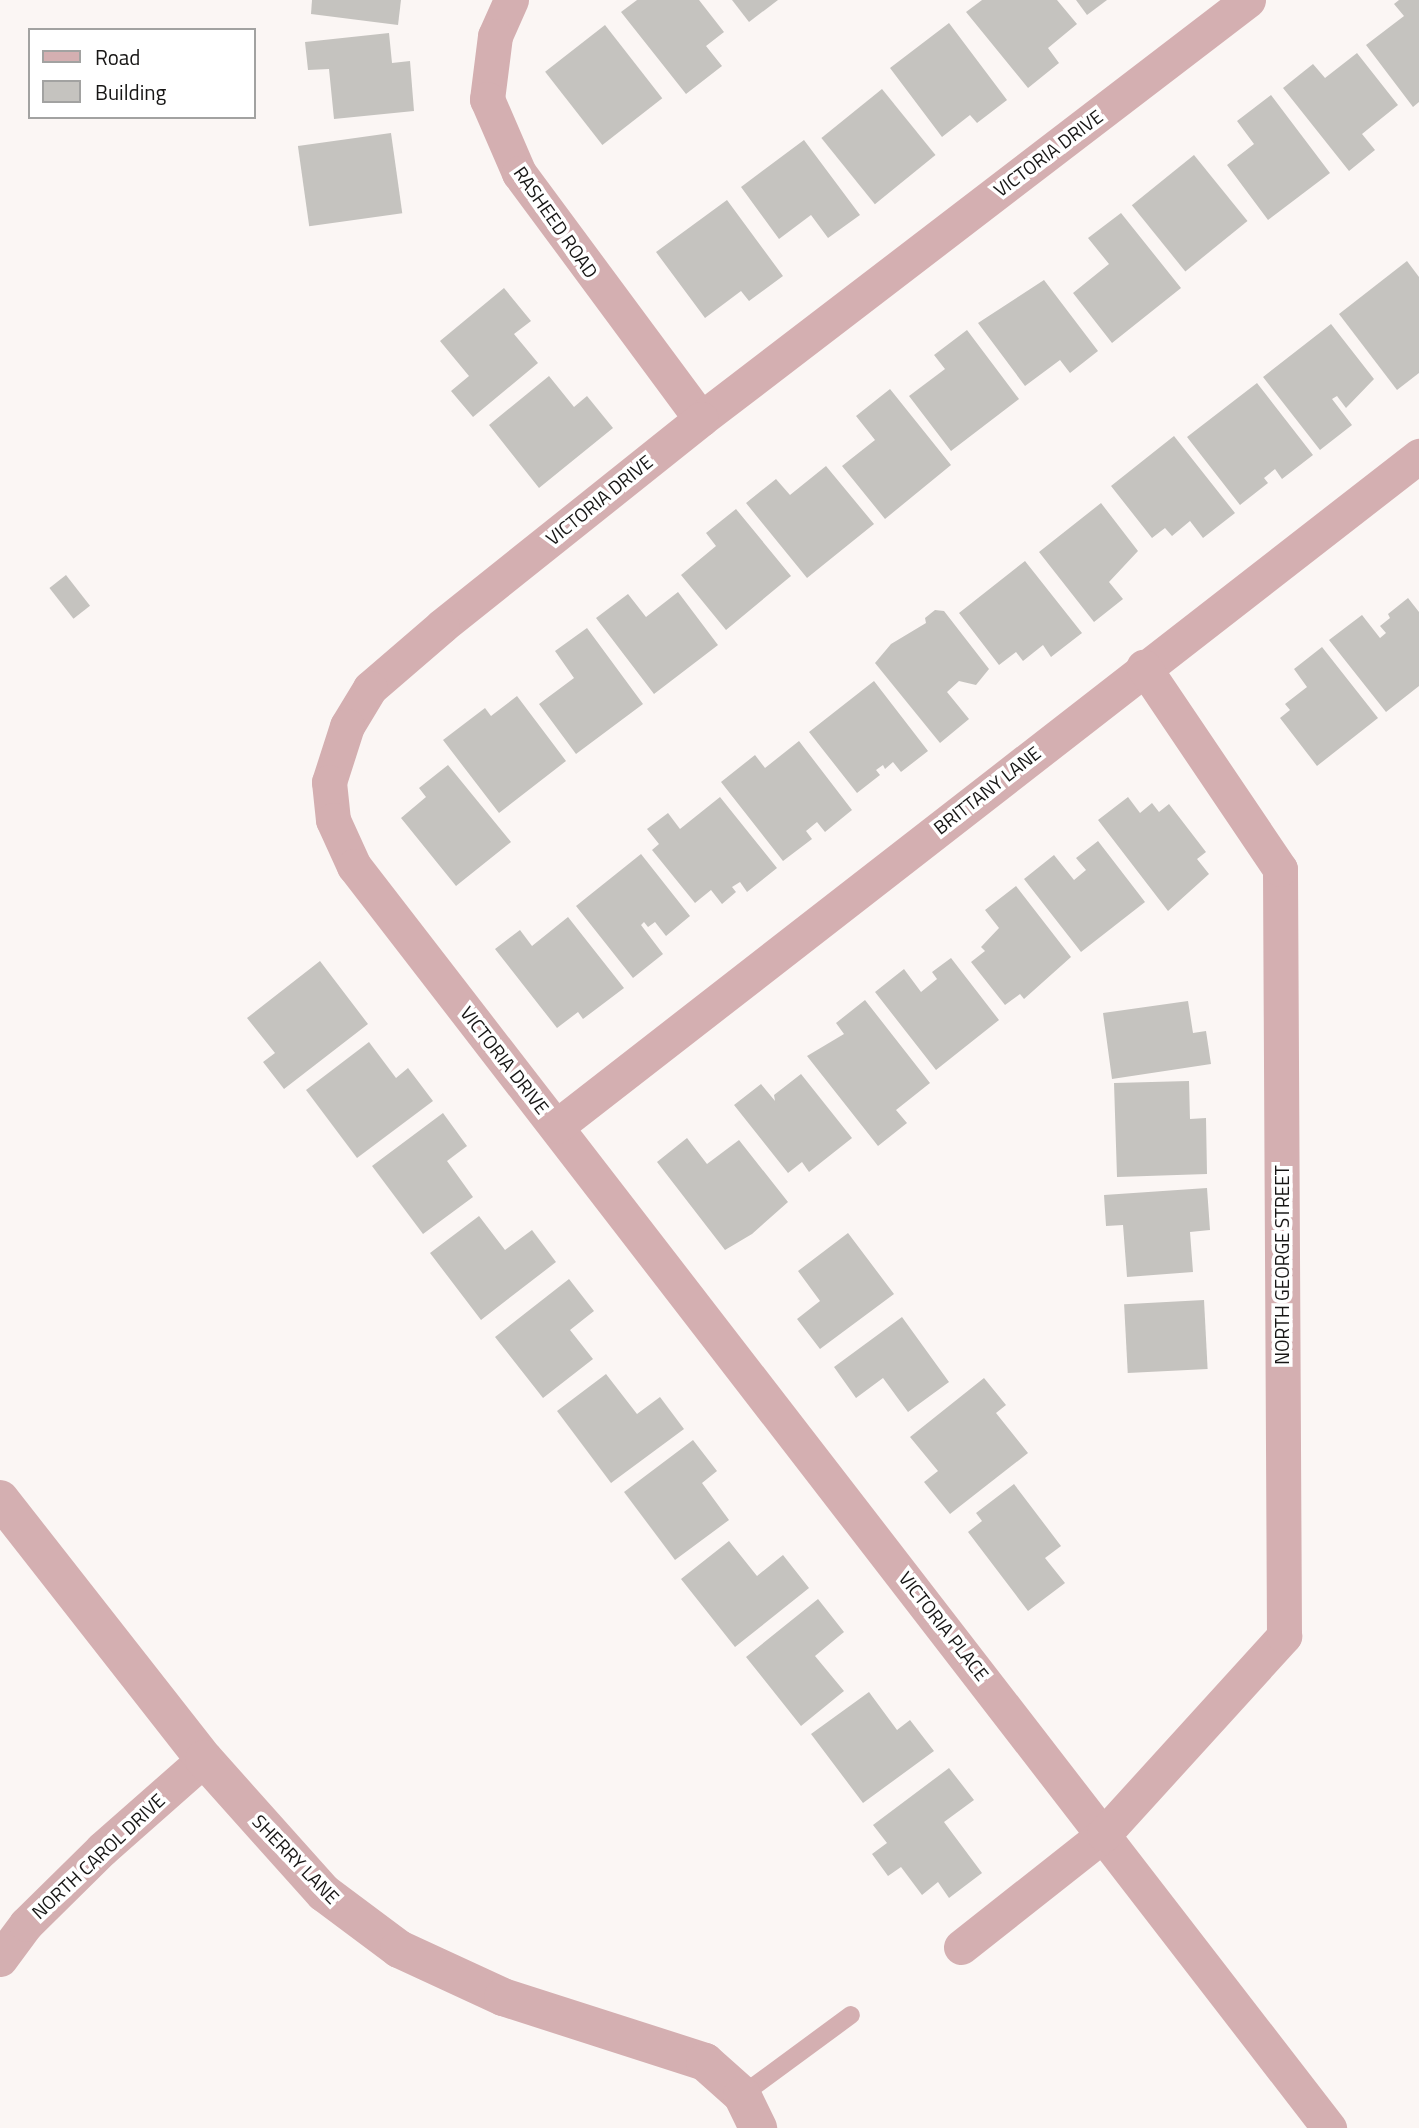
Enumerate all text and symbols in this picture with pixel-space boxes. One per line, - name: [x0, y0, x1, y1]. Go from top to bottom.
- legend: [28, 28, 256, 119]
- text: Road: [95, 41, 140, 73]
- text: Building: [95, 76, 166, 108]
- street label: VICTORIA DRIVE: [989, 105, 1107, 201]
- street label: RASHEED ROAD: [509, 162, 603, 282]
- street label: VICTORIA DRIVE: [541, 450, 657, 550]
- street label: BRITTANY LANE: [929, 741, 1045, 839]
- street label: VICTORIA DRIVE: [456, 1002, 554, 1118]
- street label: NORTH GEORGE STREET: [1271, 1165, 1293, 1365]
- street label: VICTORIA PLACE: [894, 1567, 994, 1685]
- street label: NORTH CAROL DRIVE: [27, 1789, 169, 1923]
- street label: SHERRY LANE: [248, 1810, 344, 1908]

